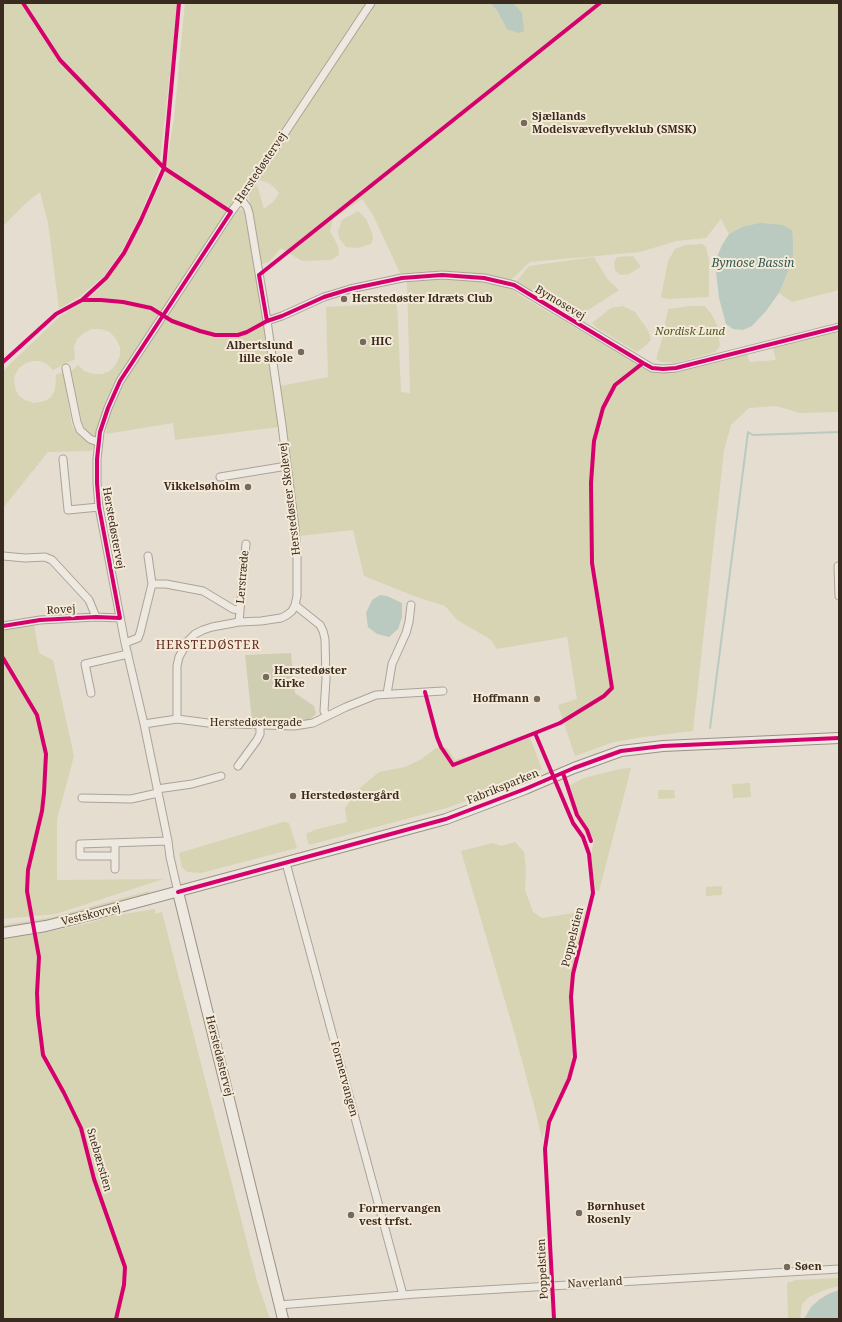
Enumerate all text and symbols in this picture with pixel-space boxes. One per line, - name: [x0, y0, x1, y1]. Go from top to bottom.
- place label: Sjællands Modelsvæveflyveklub (SMSK): [532, 110, 697, 136]
- marker: Sjællands Modelsvæveflyveklub (SMSK): [519, 118, 529, 128]
- street label: Herstedøstervej: [232, 130, 290, 206]
- water label: Bymose Bassin: [712, 257, 794, 271]
- street label: Bymosevej: [532, 283, 588, 323]
- place label: Herstedøster Idræts Club: [352, 292, 493, 306]
- marker: Herstedøster Idræts Club: [339, 294, 349, 304]
- park label: Nordisk Lund: [655, 325, 725, 339]
- place label: HIC: [371, 335, 392, 349]
- marker: HIC: [358, 337, 368, 347]
- place label: Albertslund lille skole: [226, 339, 293, 365]
- marker: Albertslund lille skole: [296, 347, 306, 357]
- street label: Herstedøster Skolevej: [277, 442, 303, 556]
- place label: Vikkelsøholm: [164, 480, 240, 494]
- marker: Vikkelsøholm: [243, 482, 253, 492]
- street label: Herstedøstervej: [99, 486, 127, 570]
- street label: Lerstræde: [234, 550, 252, 604]
- street label: Rovej: [46, 603, 76, 617]
- district label: HERSTEDØSTER: [156, 639, 260, 653]
- place label: Herstedøster Kirke: [274, 664, 347, 690]
- marker: Herstedøster Kirke: [261, 672, 271, 682]
- place label: Hoffmann: [473, 692, 529, 706]
- marker: Hoffmann: [532, 694, 542, 704]
- street label: Herstedøstergade: [210, 716, 302, 730]
- street label: Fabriksparken: [465, 767, 541, 807]
- place label: Herstedøstergård: [301, 789, 399, 803]
- marker: Herstedøstergård: [288, 791, 298, 801]
- street label: Vestskovvej: [60, 901, 122, 929]
- street label: Poppelstien: [559, 906, 587, 968]
- street label: Herstedøstervej: [203, 1014, 235, 1098]
- street label: Formervangen: [328, 1040, 360, 1118]
- street label: Snebærstien: [84, 1127, 114, 1193]
- place label: Børnhuset Rosenly: [587, 1200, 645, 1226]
- place label: Formervangen vest trfst.: [359, 1202, 441, 1228]
- marker: Børnhuset Rosenly: [574, 1208, 584, 1218]
- marker: Formervangen vest trfst.: [346, 1210, 356, 1220]
- street label: Poppelstien: [535, 1238, 551, 1300]
- place label: Søen: [795, 1260, 822, 1274]
- marker: Søen: [782, 1262, 792, 1272]
- street label: Naverland: [567, 1275, 623, 1291]

